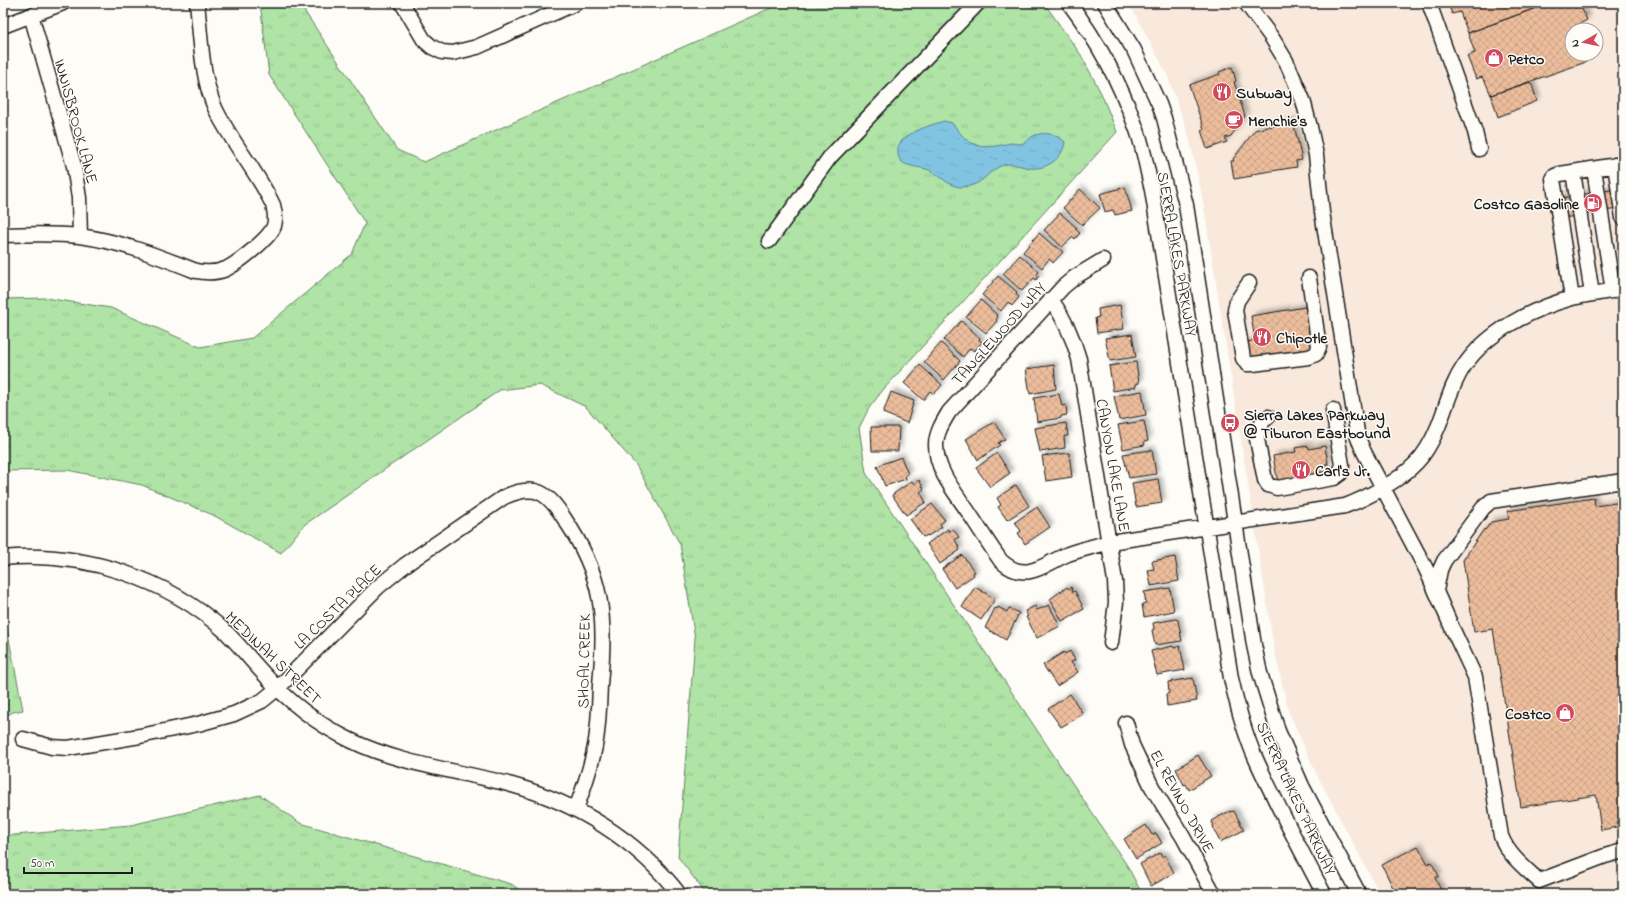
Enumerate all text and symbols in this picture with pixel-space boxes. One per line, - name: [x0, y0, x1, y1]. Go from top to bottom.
- north arrow: [1564, 22, 1604, 62]
- text: N: [1567, 38, 1584, 48]
- shop icon: Petco: [1483, 47, 1505, 69]
- place label: Petco: [1508, 48, 1544, 72]
- street label: INNISBROOK LANE: [47, 56, 103, 187]
- restaurant icon: Subway: [1211, 81, 1233, 103]
- place label: Subway: [1236, 82, 1292, 107]
- cafe icon: Menchie's: [1223, 109, 1245, 131]
- place label: Menchie's: [1248, 110, 1307, 134]
- street label: SIERRA LAKES PARKWAY: [1150, 170, 1202, 339]
- fuel station icon: Costco Gasoline: [1582, 192, 1604, 214]
- place label: Costco Gasoline: [1474, 193, 1580, 217]
- street label: TANGLEWOOD WAY: [946, 277, 1053, 391]
- restaurant icon: Chipotle: [1251, 326, 1273, 348]
- place label: Chipotle: [1276, 327, 1328, 351]
- street label: CANYON LAKE LANE: [1089, 397, 1136, 534]
- place label: Sierra Lakes Parkway @ Tiburon Eastbound: [1243, 404, 1390, 446]
- bus stop icon: Sierra Lakes Parkway @ Tiburon Eastbound: [1219, 412, 1241, 434]
- restaurant icon: Carl's Jr.: [1290, 459, 1312, 481]
- place label: Carl's Jr.: [1315, 460, 1371, 484]
- street label: LA COSTA PLACE: [289, 559, 388, 656]
- street label: MEDINAH STREET: [219, 606, 326, 711]
- street label: SHOAL CREEK: [572, 613, 598, 709]
- shop icon: Costco: [1554, 702, 1576, 724]
- place label: Costco: [1505, 703, 1551, 727]
- street label: SIERRA LAKES PARKWAY: [1249, 718, 1342, 880]
- street label: EL REVINO DRIVE: [1143, 746, 1220, 858]
- scale bar: [24, 849, 132, 875]
- text: 50 m: [30, 855, 54, 873]

